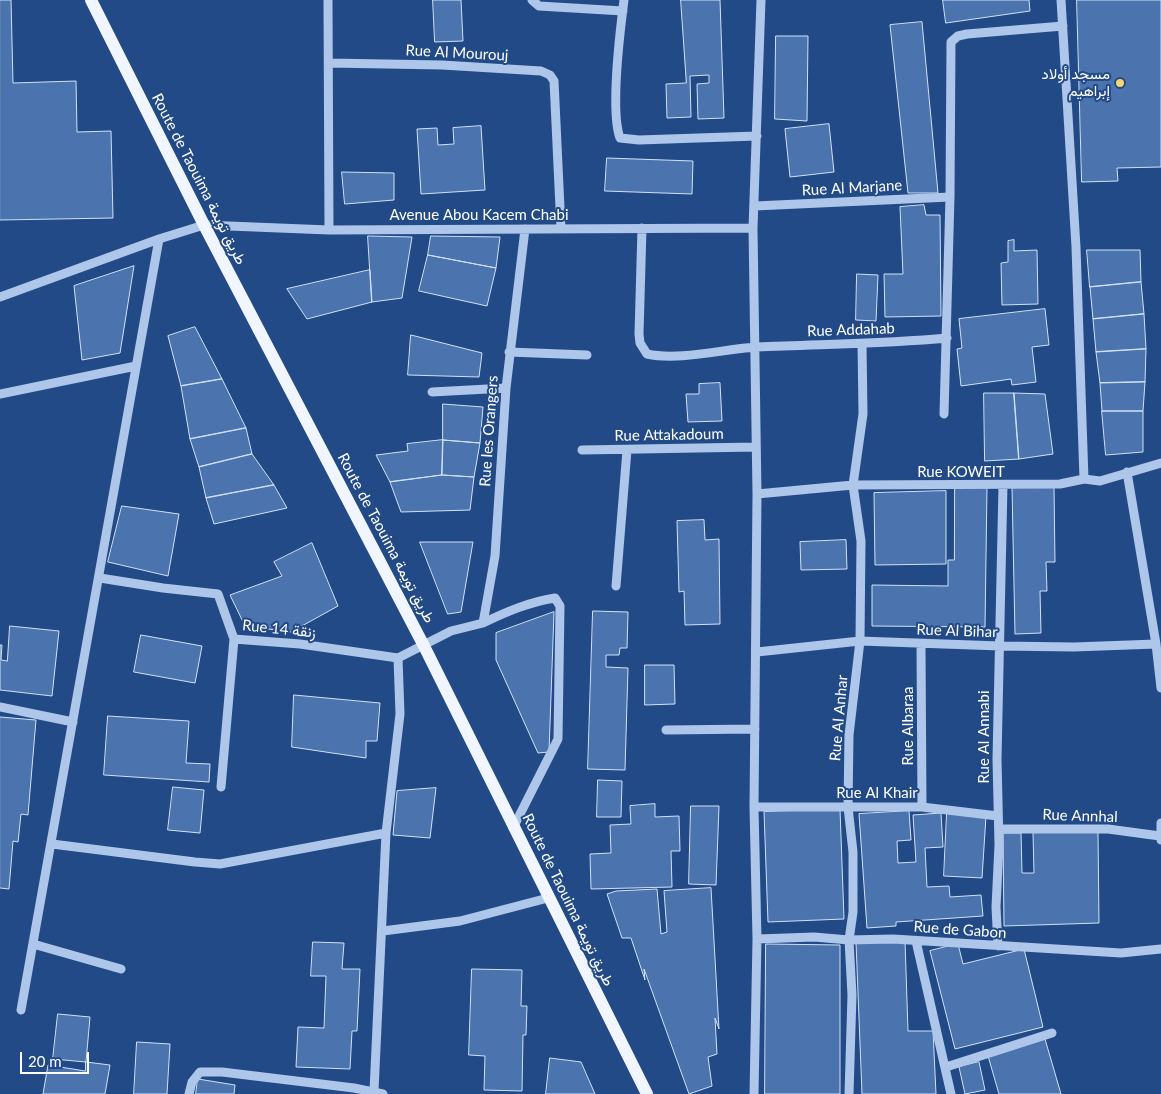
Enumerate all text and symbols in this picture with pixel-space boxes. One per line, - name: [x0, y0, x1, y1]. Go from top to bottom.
- street label: Rue Al Mourouj: [405, 41, 509, 65]
- place label: مسجد أولاد إبراهيم: [1041, 65, 1110, 100]
- marker: مسجد أولاد إبراهيم: [1114, 77, 1126, 89]
- street label: Route de Taouima طريق تويمة: [148, 90, 250, 268]
- street label: Rue Al Marjane: [801, 176, 903, 200]
- street label: Avenue Abou Kacem Chabi: [389, 206, 569, 224]
- street label: Rue Addahab: [807, 319, 895, 341]
- street label: Rue les Orangers: [476, 375, 502, 487]
- street label: Rue Attakadoum: [614, 425, 724, 445]
- street label: Route de Taouima طريق تويمة: [334, 450, 438, 626]
- street label: Rue KOWEIT: [917, 463, 1005, 481]
- street label: Rue 14 زنقة: [241, 616, 317, 642]
- street label: Rue Al Bihar: [916, 621, 998, 641]
- street label: Rue Al Anhar: [826, 674, 852, 762]
- street label: Rue Albaraa: [899, 687, 917, 765]
- street label: Rue Al Annabi: [975, 690, 993, 784]
- street label: Rue Al Khair: [836, 784, 918, 802]
- street label: Rue Annhal: [1042, 806, 1118, 826]
- street label: Route de Taouima طريق تويمة: [518, 811, 618, 989]
- street label: Rue de Gabon: [913, 918, 1007, 942]
- scale bar: [22, 1042, 91, 1074]
- text: 20 m: [28, 1052, 62, 1070]

